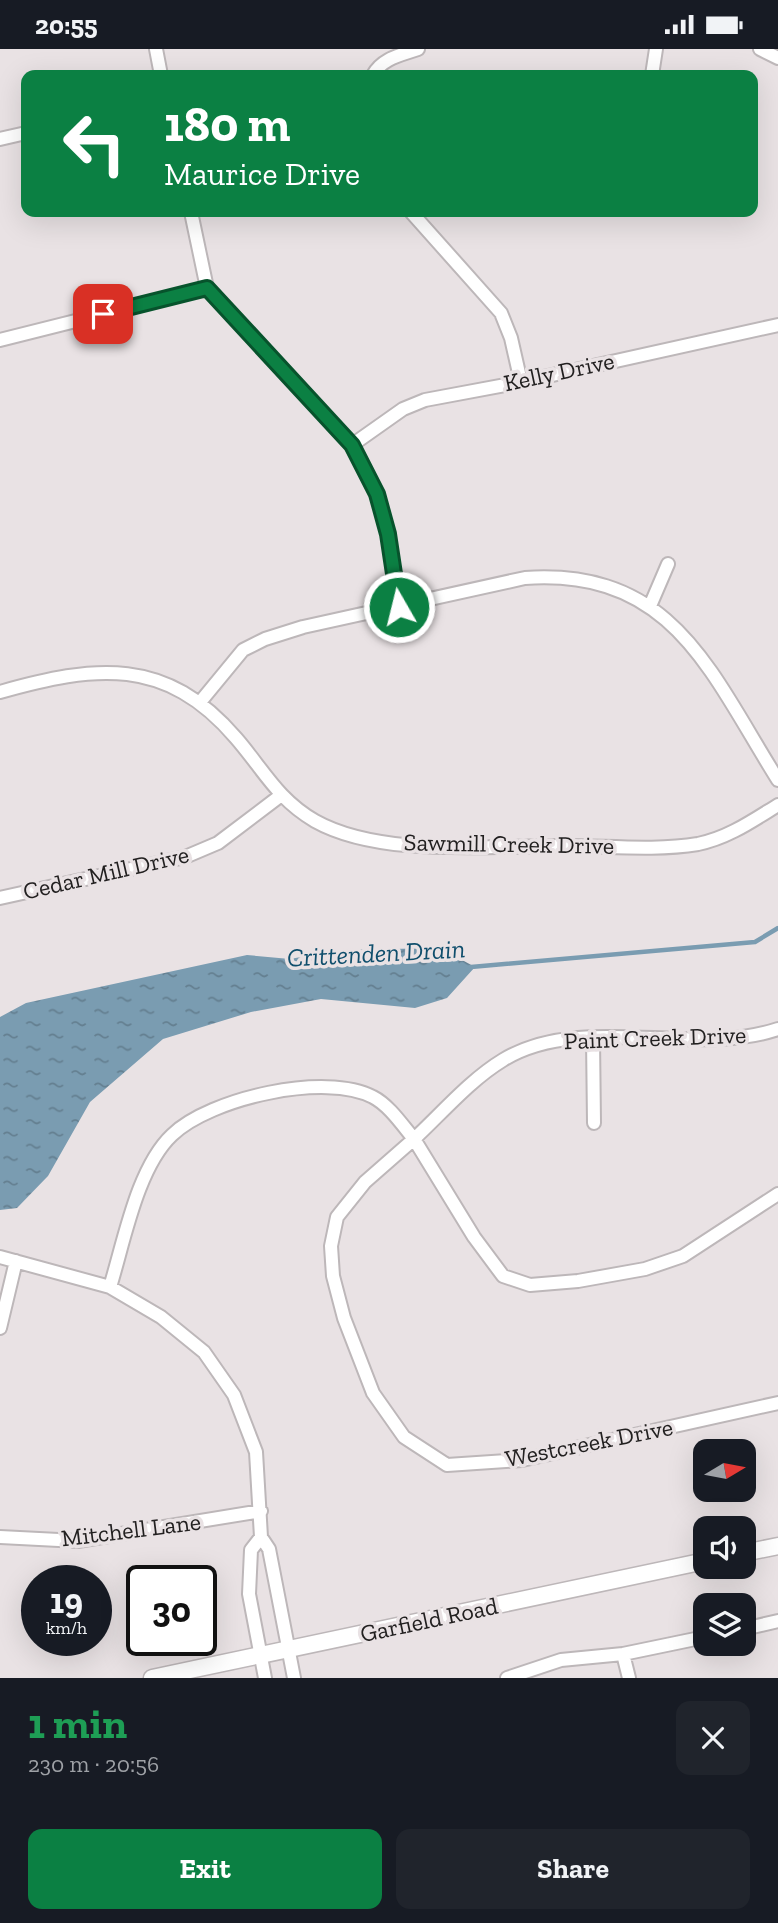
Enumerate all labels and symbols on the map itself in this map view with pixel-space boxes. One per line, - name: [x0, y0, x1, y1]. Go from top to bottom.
- pin: [73, 284, 133, 344]
- street label: Kelly Drive: [501, 346, 617, 397]
- position arrow: [362, 570, 436, 644]
- street label: Sawmill Creek Drive: [404, 827, 615, 860]
- street label: Cedar Mill Drive: [20, 839, 192, 906]
- water label: Crittenden Drain: [286, 932, 466, 974]
- street label: Paint Creek Drive: [563, 1020, 747, 1055]
- street label: Westcreek Drive: [503, 1412, 675, 1473]
- north arrow: [693, 1439, 756, 1501]
- street label: Mitchell Lane: [59, 1507, 202, 1552]
- speed limit sign: 30: [126, 1565, 217, 1656]
- street label: Garfield Road: [358, 1591, 500, 1648]

